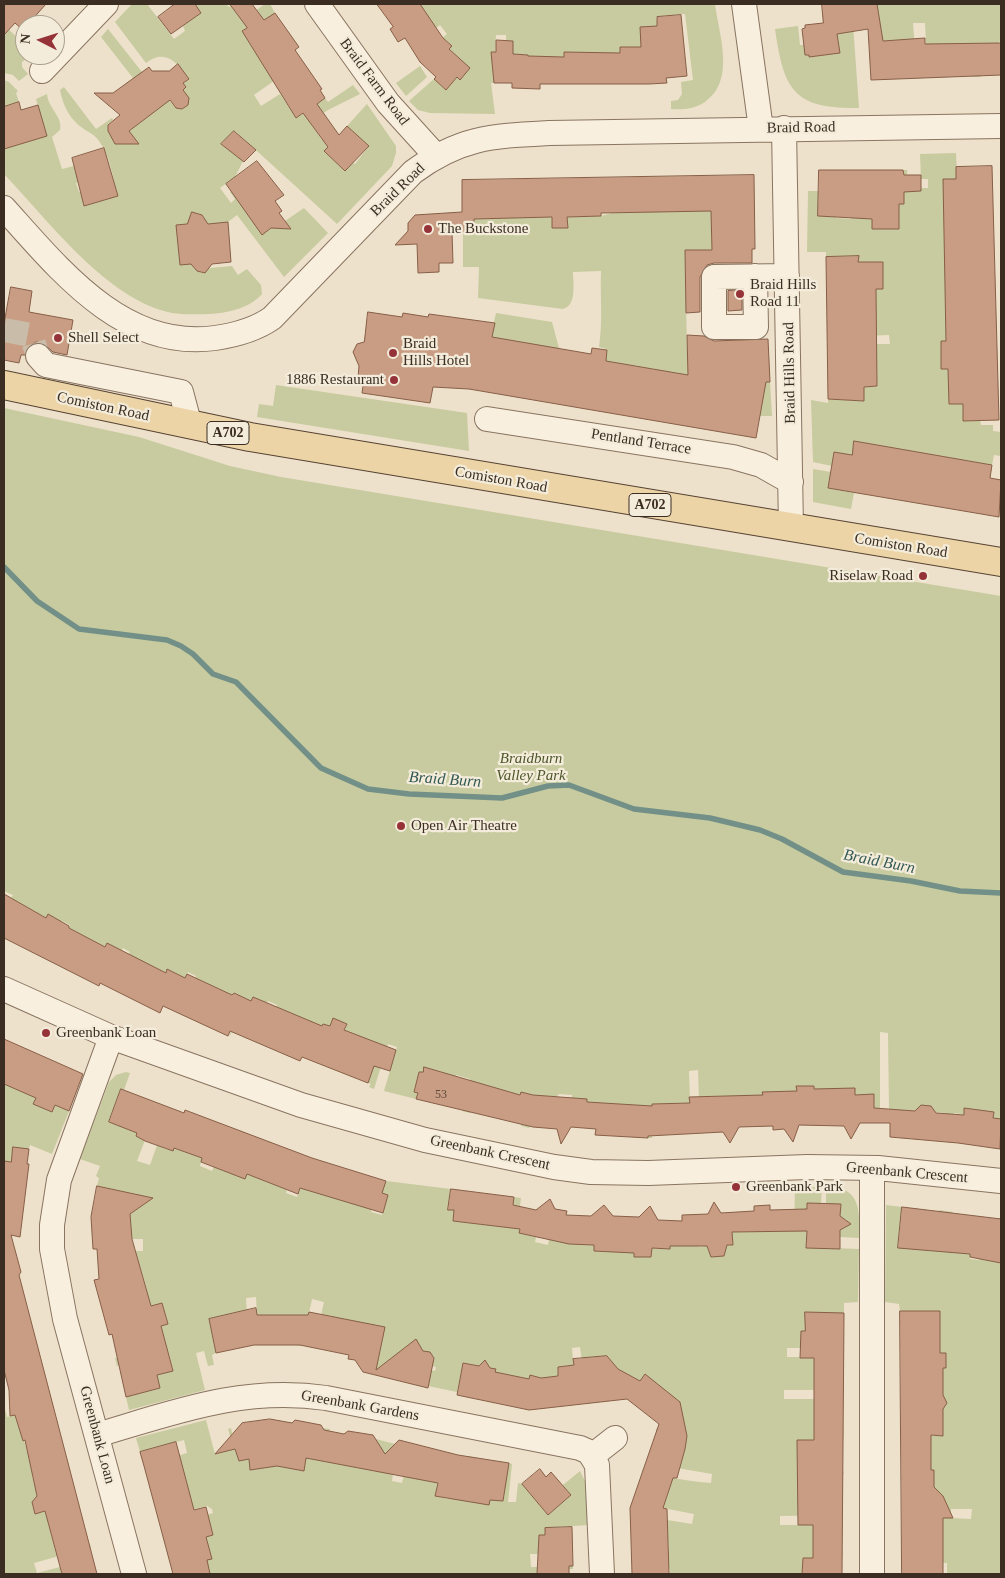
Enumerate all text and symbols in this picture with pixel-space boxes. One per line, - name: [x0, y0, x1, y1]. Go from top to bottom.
- north arrow: [15, 15, 65, 65]
- text: N: [18, 33, 33, 44]
- street label: Braid Farm Road: [335, 35, 413, 129]
- street label: Braid Road: [766, 118, 836, 138]
- street label: Braid Road: [367, 160, 429, 220]
- place label: The Buckstone: [438, 220, 528, 238]
- marker: The Buckstone: [422, 223, 434, 235]
- place label: Braid Hills Road 11: [750, 276, 816, 311]
- marker: Braid Hills Road 11: [734, 288, 746, 300]
- street label: Braid Hills Road: [780, 322, 800, 424]
- place label: Shell Select: [68, 329, 139, 347]
- marker: Shell Select: [52, 332, 64, 344]
- place label: Braid Hills Hotel: [403, 335, 469, 370]
- marker: Braid Hills Hotel: [387, 347, 399, 359]
- place label: 1886 Restaurant: [286, 371, 384, 389]
- marker: 1886 Restaurant: [388, 374, 400, 386]
- street label: Comiston Road: [55, 388, 151, 426]
- road number: A702: [207, 422, 249, 444]
- street label: Pentland Terrace: [590, 425, 692, 459]
- street label: Comiston Road: [453, 463, 549, 497]
- road number: A702: [629, 494, 671, 516]
- street label: Comiston Road: [853, 530, 949, 562]
- place label: Riselaw Road: [829, 567, 913, 585]
- marker: Riselaw Road: [917, 570, 929, 582]
- park label: Braidburn Valley Park: [496, 750, 566, 785]
- water label: Braid Burn: [408, 768, 482, 792]
- place label: Open Air Theatre: [411, 817, 517, 835]
- marker: Open Air Theatre: [395, 820, 407, 832]
- water label: Braid Burn: [842, 846, 916, 878]
- place label: Greenbank Loan: [56, 1024, 156, 1042]
- marker: Greenbank Loan: [40, 1027, 52, 1039]
- house number: 53: [435, 1088, 447, 1102]
- street label: Greenbank Crescent: [428, 1132, 552, 1174]
- street label: Greenbank Crescent: [845, 1159, 969, 1187]
- place label: Greenbank Park: [746, 1178, 843, 1196]
- marker: Greenbank Park: [730, 1181, 742, 1193]
- street label: Greenbank Loan: [75, 1384, 119, 1486]
- street label: Greenbank Gardens: [300, 1387, 420, 1425]

